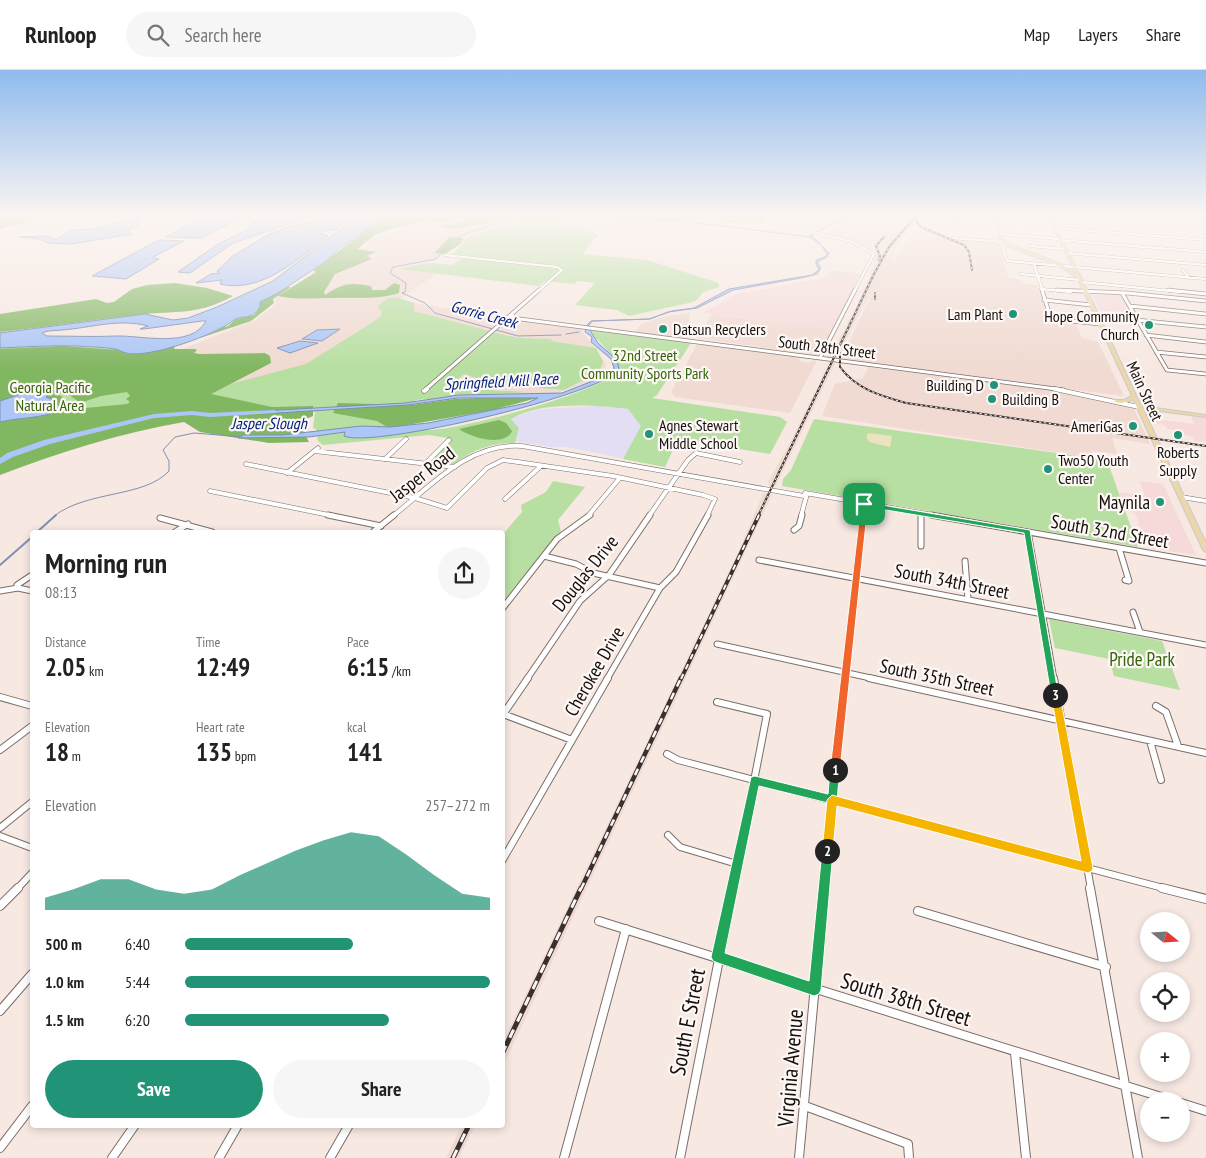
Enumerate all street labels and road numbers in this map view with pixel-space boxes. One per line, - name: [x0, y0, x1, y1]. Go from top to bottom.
- street label: South 28th Street: [777, 331, 877, 363]
- street label: Main Street: [1122, 358, 1168, 425]
- street label: Jasper Road: [384, 441, 459, 508]
- street label: South 32nd Street: [1049, 509, 1172, 553]
- street label: Douglas Drive: [547, 530, 623, 616]
- street label: South 34th Street: [893, 558, 1012, 604]
- street label: Cherokee Drive: [559, 622, 629, 720]
- street label: South 35th Street: [878, 653, 997, 701]
- street label: South E Street: [663, 966, 711, 1078]
- street label: South 38th Street: [838, 966, 974, 1032]
- street label: Virginia Avenue: [771, 1008, 809, 1129]

